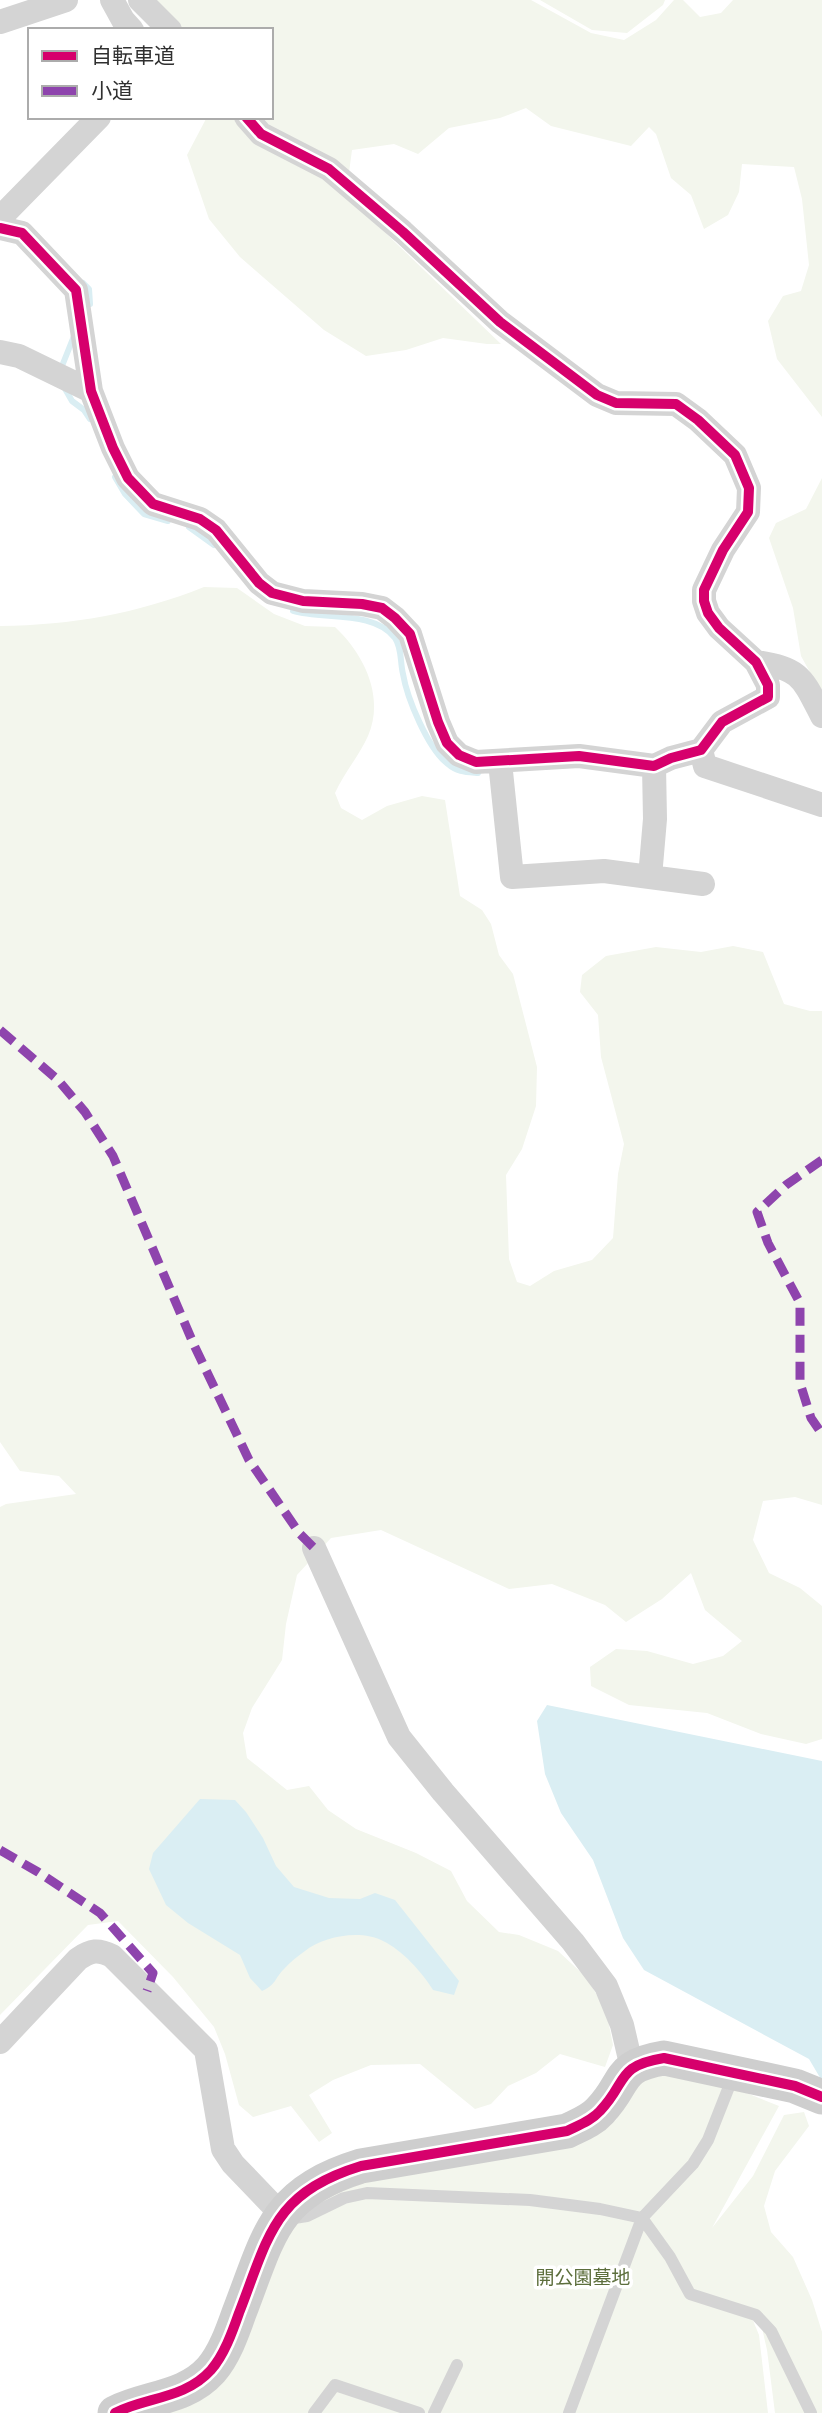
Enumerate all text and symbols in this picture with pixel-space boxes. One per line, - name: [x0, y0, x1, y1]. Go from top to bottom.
- legend: [28, 28, 273, 119]
- text: 自転車道: [91, 44, 175, 67]
- text: 小道: [91, 79, 133, 102]
- park label: 開公園墓地: [535, 2267, 631, 2288]

